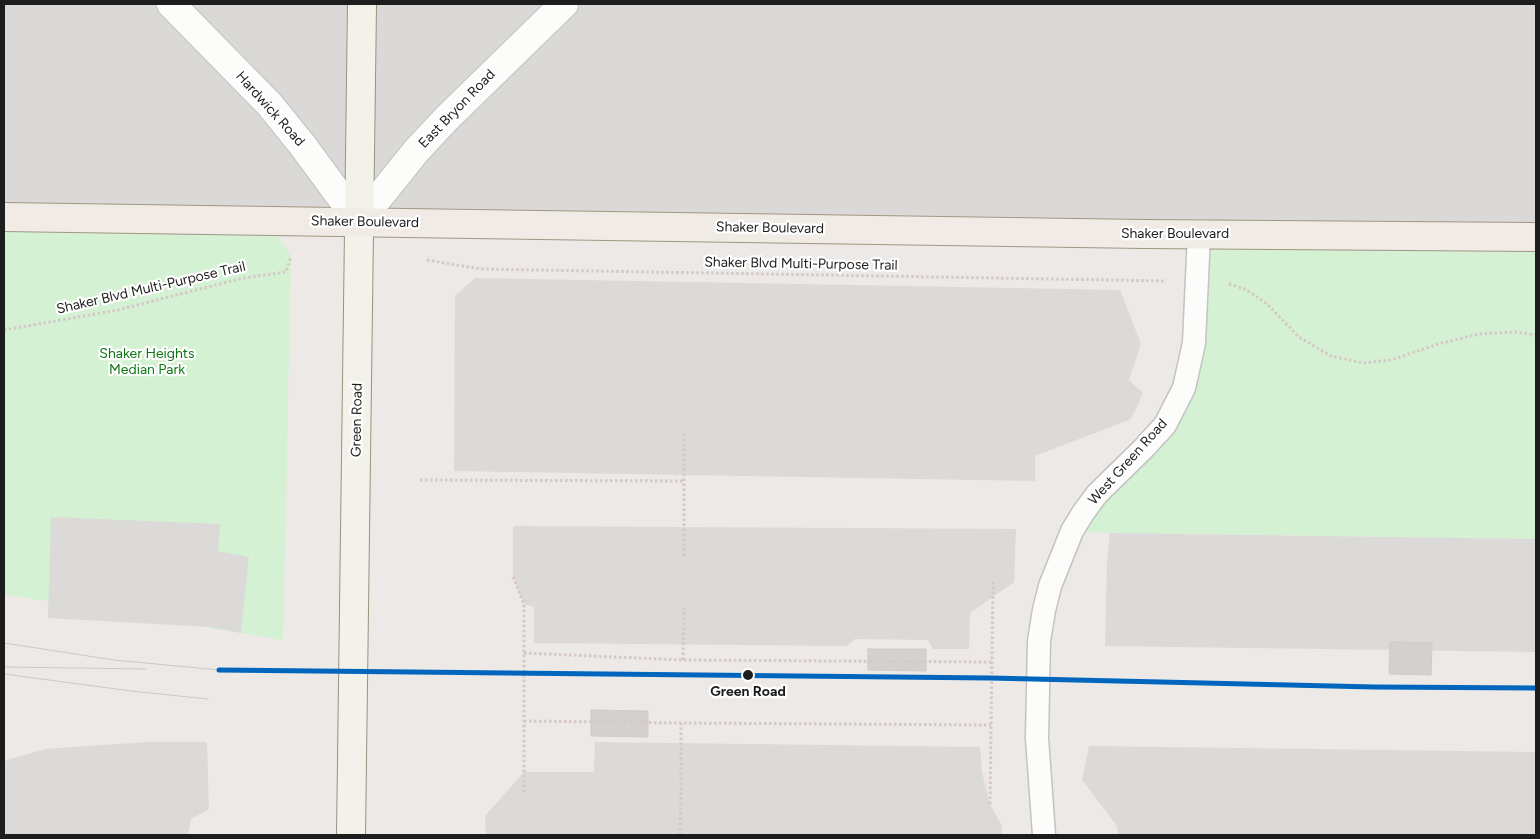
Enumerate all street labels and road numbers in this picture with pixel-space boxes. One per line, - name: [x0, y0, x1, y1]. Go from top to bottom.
- street label: East Bryon Road: [415, 66, 499, 152]
- street label: Hardwick Road: [232, 68, 308, 150]
- street label: Shaker Boulevard: [311, 213, 419, 231]
- street label: Shaker Boulevard: [716, 219, 824, 237]
- street label: Shaker Boulevard: [1121, 226, 1229, 242]
- street label: Shaker Blvd Multi-Purpose Trail: [704, 254, 898, 274]
- street label: Shaker Blvd Multi-Purpose Trail: [55, 258, 247, 318]
- street label: Green Road: [348, 383, 366, 457]
- street label: West Green Road: [1085, 416, 1171, 508]

